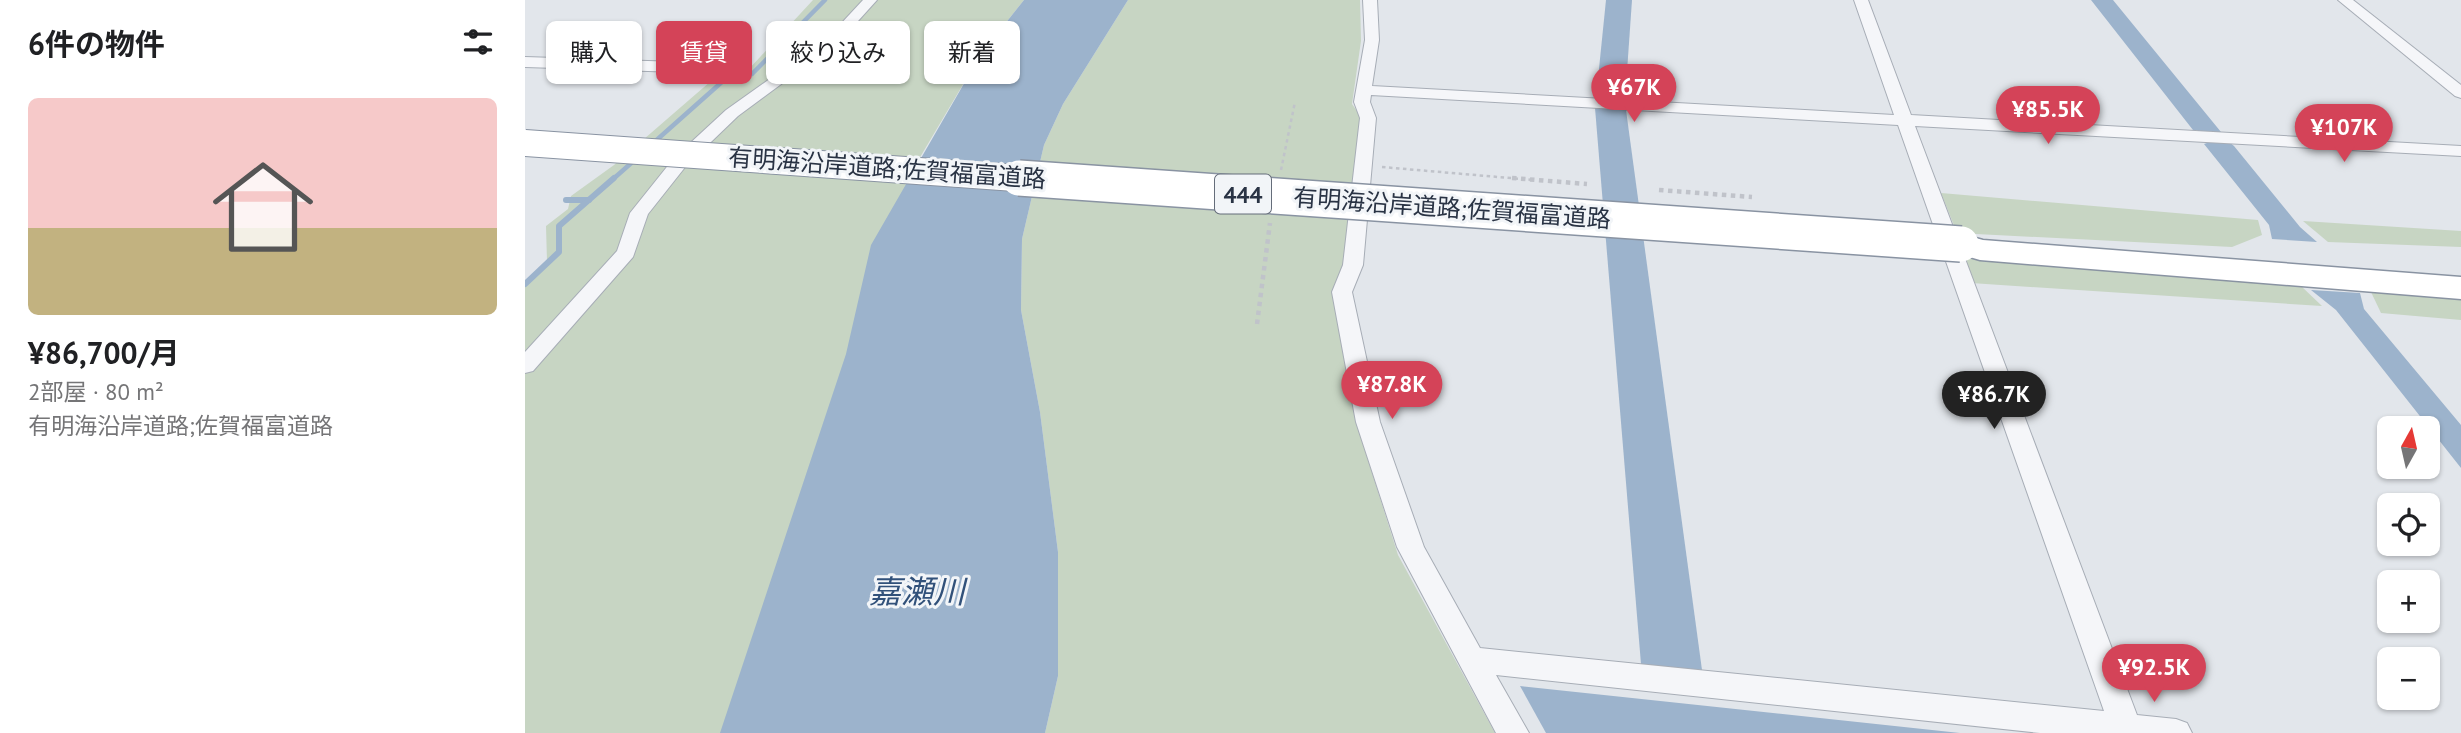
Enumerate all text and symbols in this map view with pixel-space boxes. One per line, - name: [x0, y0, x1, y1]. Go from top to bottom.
- chip: 購入: [546, 21, 642, 84]
- chip: 賃貸: [656, 21, 752, 84]
- chip: 絞り込み: [766, 21, 910, 84]
- chip: 新着: [924, 21, 1020, 84]
- icon: filters: [459, 23, 497, 61]
- text: 6件の物件: [28, 24, 165, 63]
- pin: ¥67K: [1593, 64, 1675, 124]
- text: ¥67K: [1607, 72, 1661, 101]
- pin: ¥85.5K: [1991, 86, 2105, 146]
- text: ¥85.5K: [2012, 94, 2084, 123]
- pin: ¥107K: [2295, 104, 2393, 164]
- text: ¥107K: [2311, 112, 2377, 141]
- street label: 有明海沿岸道路;佐賀福富道路: [727, 141, 1047, 195]
- icon: home: [200, 144, 326, 270]
- road number: 444: [1215, 174, 1271, 214]
- street label: 有明海沿岸道路;佐賀福富道路: [1292, 181, 1612, 235]
- text: ¥86,700/月: [28, 333, 180, 372]
- pin: ¥87.8K: [1335, 362, 1449, 421]
- text: ¥87.8K: [1357, 369, 1427, 398]
- pin: ¥86.7K: [1937, 372, 2051, 431]
- text: 2部屋 · 80 m²: [28, 377, 164, 406]
- text: ¥86.7K: [1958, 379, 2030, 408]
- text: 有明海沿岸道路;佐賀福富道路: [28, 411, 333, 440]
- north arrow: [2377, 416, 2439, 480]
- map controls: [2377, 416, 2440, 710]
- button: locate: [2377, 493, 2440, 556]
- water label: 嘉瀬川: [869, 570, 968, 612]
- button: +: [2377, 570, 2440, 633]
- pin: ¥92.5K: [2097, 644, 2211, 704]
- button: −: [2377, 647, 2440, 710]
- text: ¥92.5K: [2118, 652, 2190, 681]

